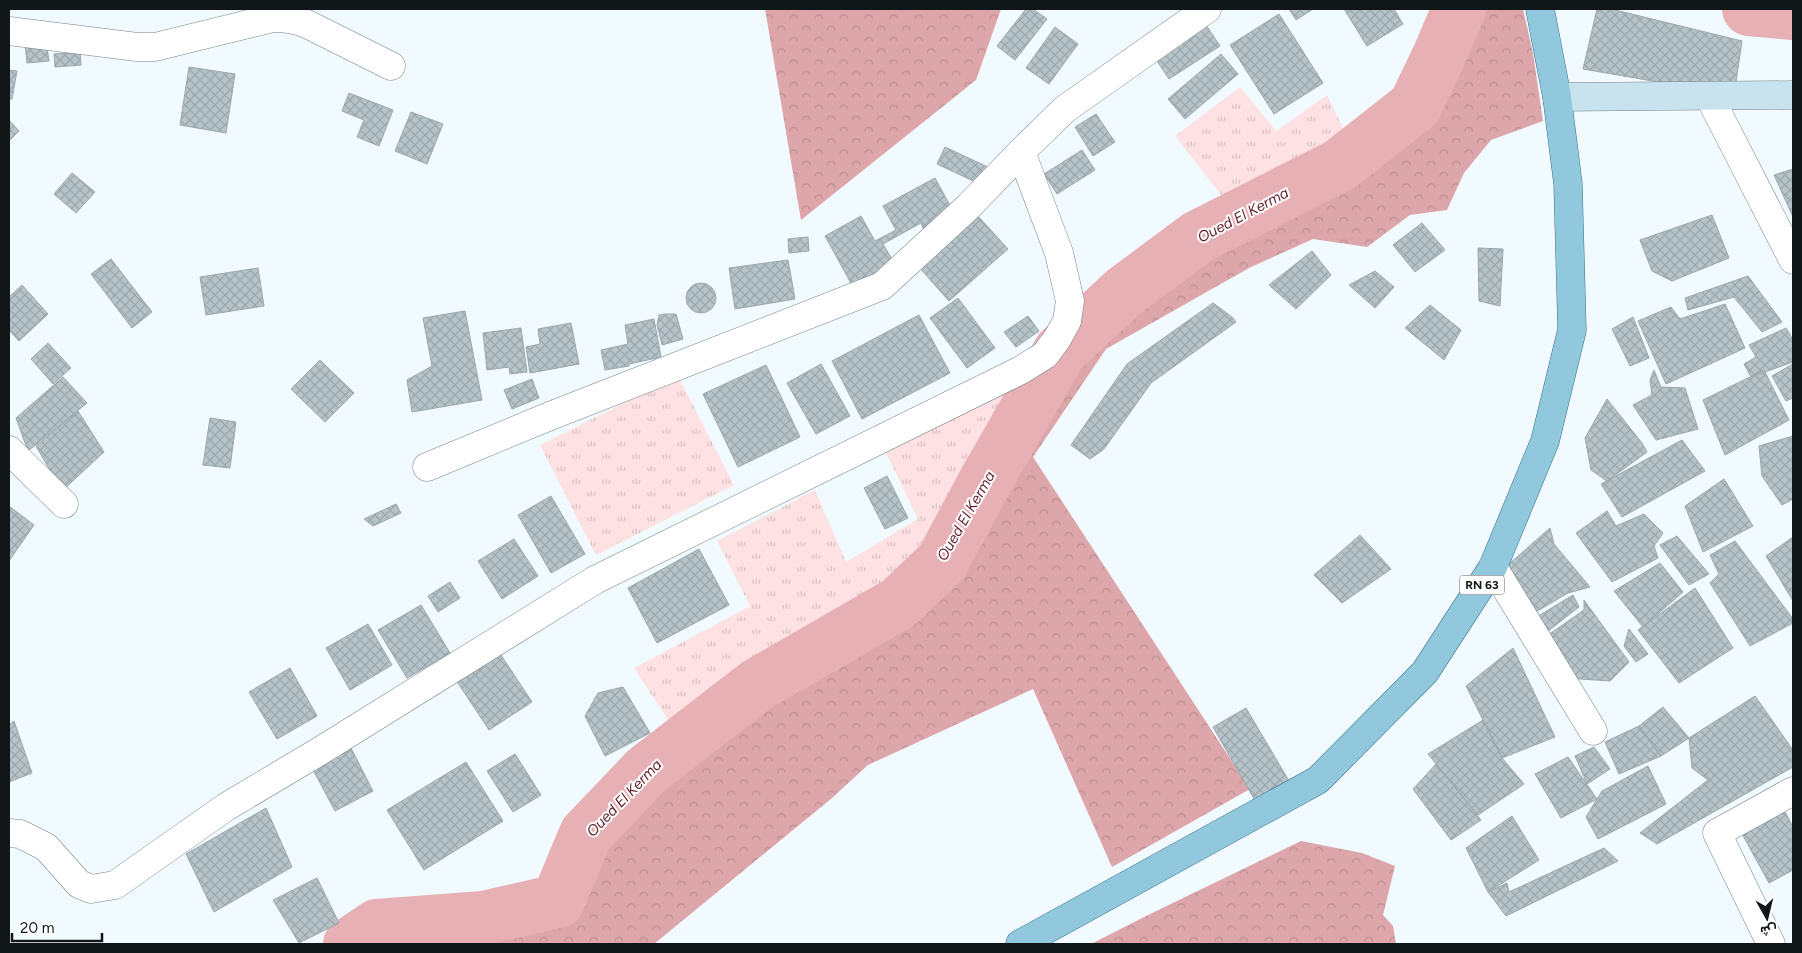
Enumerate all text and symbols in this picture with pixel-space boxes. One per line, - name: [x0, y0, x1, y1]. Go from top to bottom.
- water label: Oued El Kerma: [1194, 183, 1292, 247]
- water label: Oued El Kerma: [933, 468, 999, 564]
- road number: RN 63: [1460, 576, 1504, 594]
- water label: Oued El Kerma: [583, 755, 666, 840]
- north arrow: [1742, 893, 1792, 943]
- scale bar: [12, 910, 102, 942]
- text: 20 m: [20, 919, 54, 937]
- text: ش: [1759, 921, 1778, 940]

